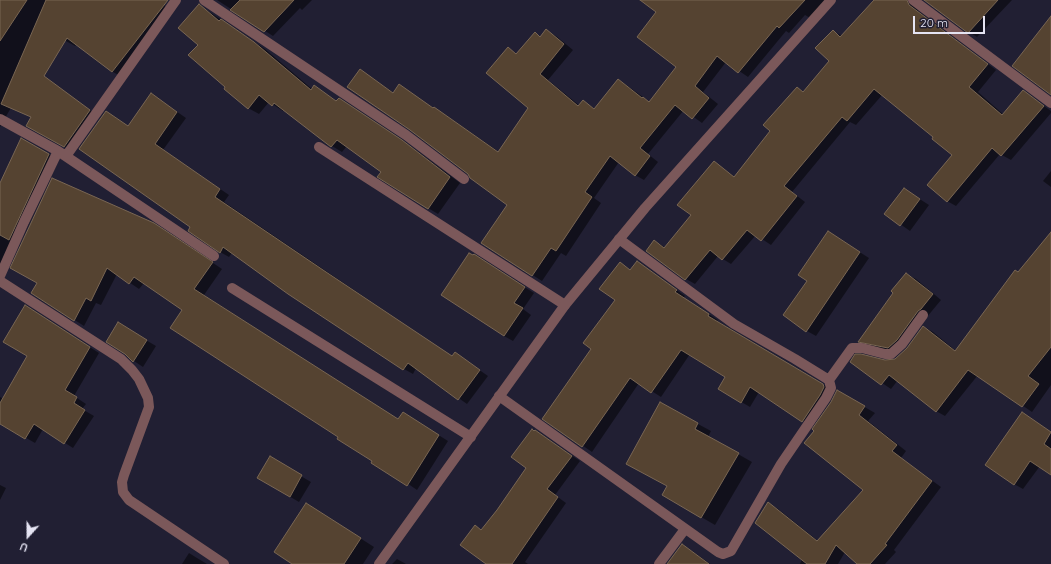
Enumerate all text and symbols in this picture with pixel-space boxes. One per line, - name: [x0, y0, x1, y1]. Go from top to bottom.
- scale bar: [915, 8, 987, 34]
- text: 20 m: [920, 15, 948, 30]
- north arrow: [8, 516, 48, 556]
- text: U: [18, 539, 30, 555]

